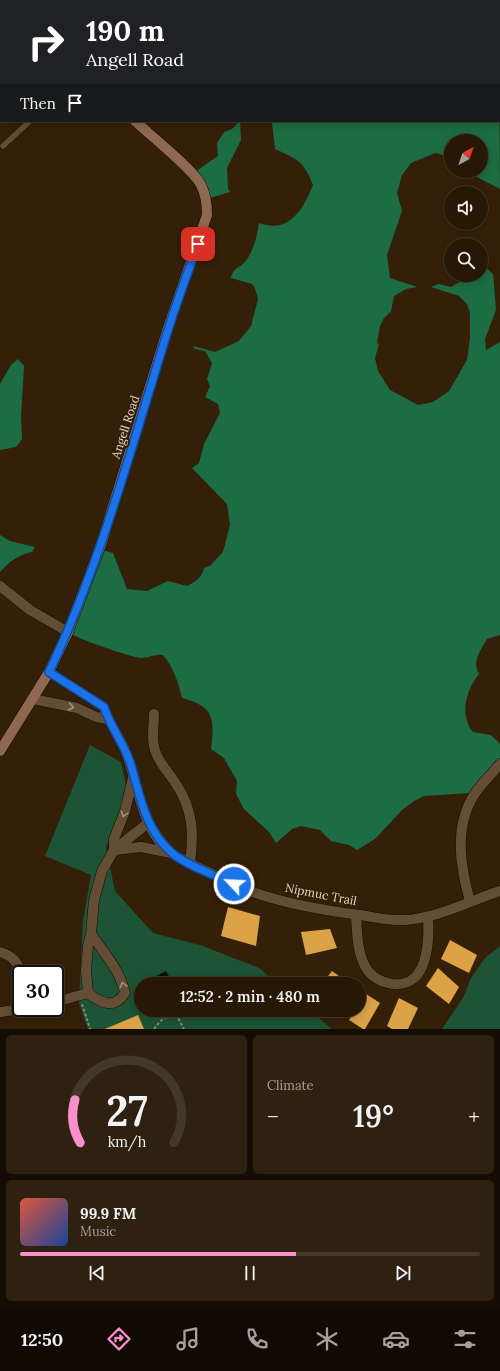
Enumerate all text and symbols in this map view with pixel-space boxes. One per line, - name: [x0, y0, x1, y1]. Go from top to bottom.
- text: 190 m: [86, 13, 164, 49]
- icon: right: [20, 16, 72, 68]
- text: Angell Road: [86, 48, 184, 71]
- icon: arrive: [64, 92, 86, 114]
- text: Then: [20, 94, 56, 113]
- north arrow: [444, 134, 488, 178]
- map controls: [444, 134, 488, 282]
- button: sound: [444, 186, 488, 230]
- pin: [181, 227, 215, 261]
- icon: arrive: [187, 233, 209, 255]
- button: search: [444, 238, 488, 282]
- street label: Angell Road: [107, 394, 142, 461]
- one-way arrow: [68, 702, 74, 710]
- one-way arrow: [120, 811, 128, 818]
- position arrow: [213, 863, 255, 905]
- street label: Nipmuc Trail: [284, 880, 358, 908]
- speed limit sign: 30: [12, 965, 64, 1017]
- one-way arrow: [119, 982, 127, 988]
- text: 12:52 · 2 min · 480 m: [180, 987, 320, 1006]
- text: Climate: [267, 1077, 314, 1094]
- text: 27: [106, 1083, 147, 1136]
- text: 19°: [353, 1097, 394, 1135]
- text: −: [267, 1102, 279, 1130]
- text: +: [468, 1102, 480, 1130]
- text: km/h: [107, 1132, 146, 1151]
- text: 99.9 FM: [80, 1204, 136, 1223]
- text: Music: [80, 1223, 116, 1240]
- icon: previous: [86, 1262, 108, 1284]
- icon: pause: [239, 1262, 261, 1284]
- icon: next: [392, 1262, 414, 1284]
- icon: directions: [105, 1325, 133, 1353]
- icon: music: [174, 1325, 202, 1353]
- icon: phone: [243, 1325, 271, 1353]
- icon: climate: [313, 1325, 341, 1353]
- icon: car: [382, 1325, 410, 1353]
- icon: filters: [451, 1325, 479, 1353]
- text: 12:50: [21, 1328, 63, 1351]

